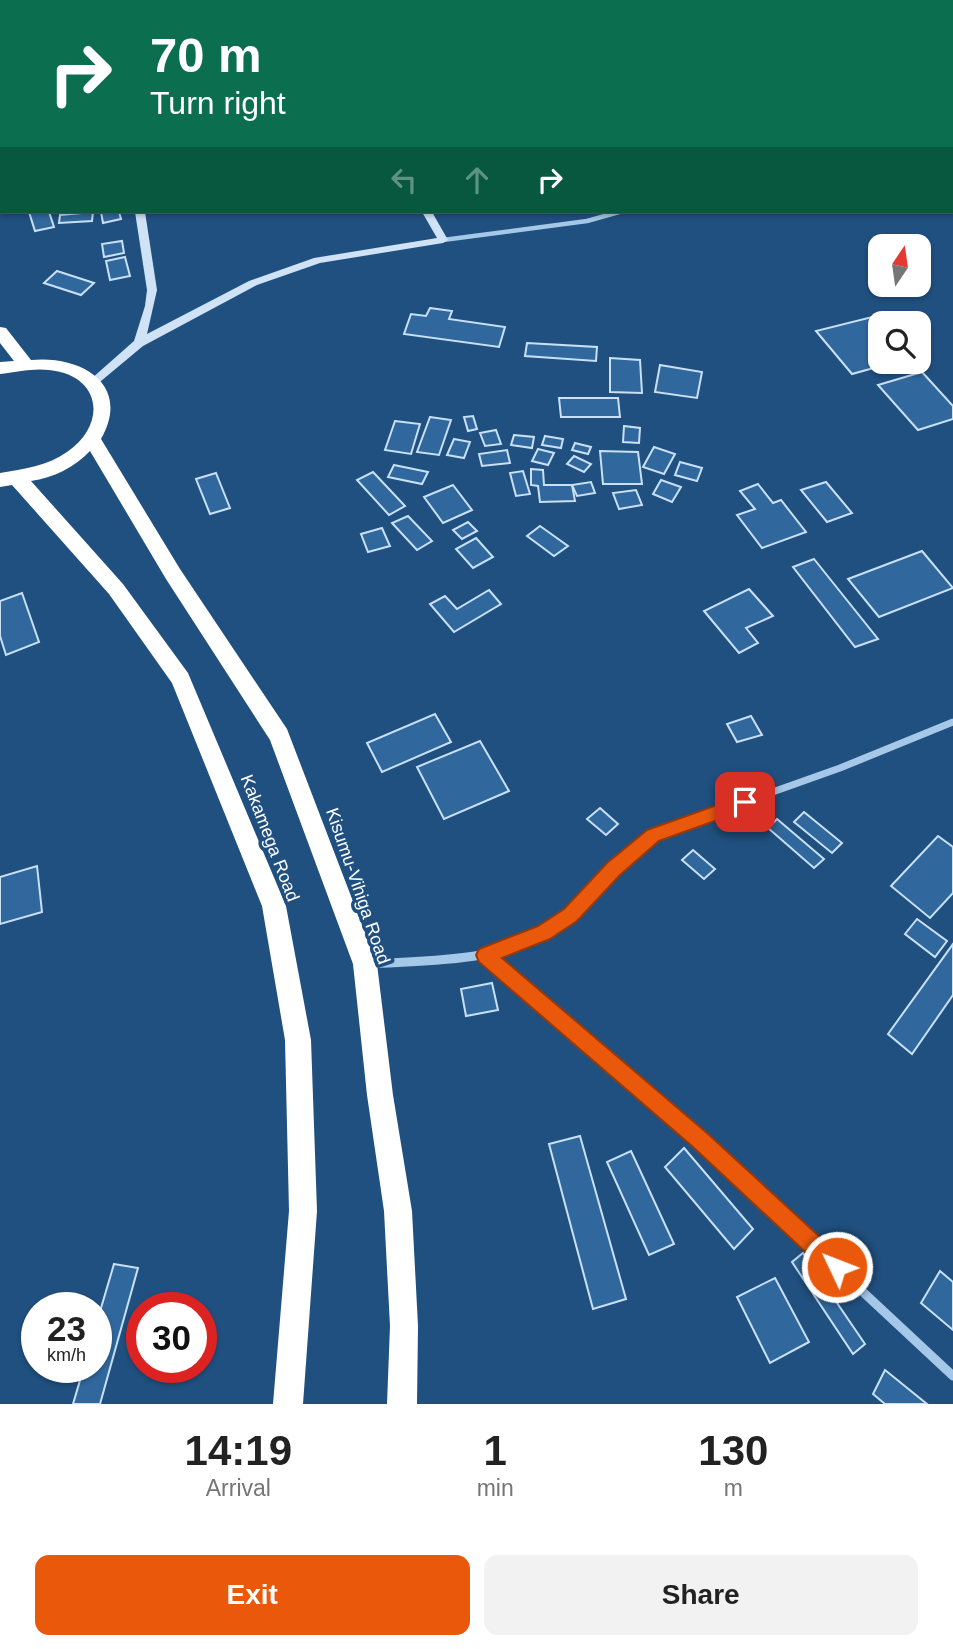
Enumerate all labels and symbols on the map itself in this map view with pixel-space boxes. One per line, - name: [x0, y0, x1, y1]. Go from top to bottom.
- north arrow: [868, 234, 931, 298]
- street label: Kakamega Road: [237, 772, 303, 904]
- pin: [715, 772, 775, 832]
- street label: Kisumu-Vihiga Road: [322, 805, 394, 967]
- position arrow: [800, 1230, 874, 1304]
- speed limit sign: 30: [126, 1292, 217, 1383]

